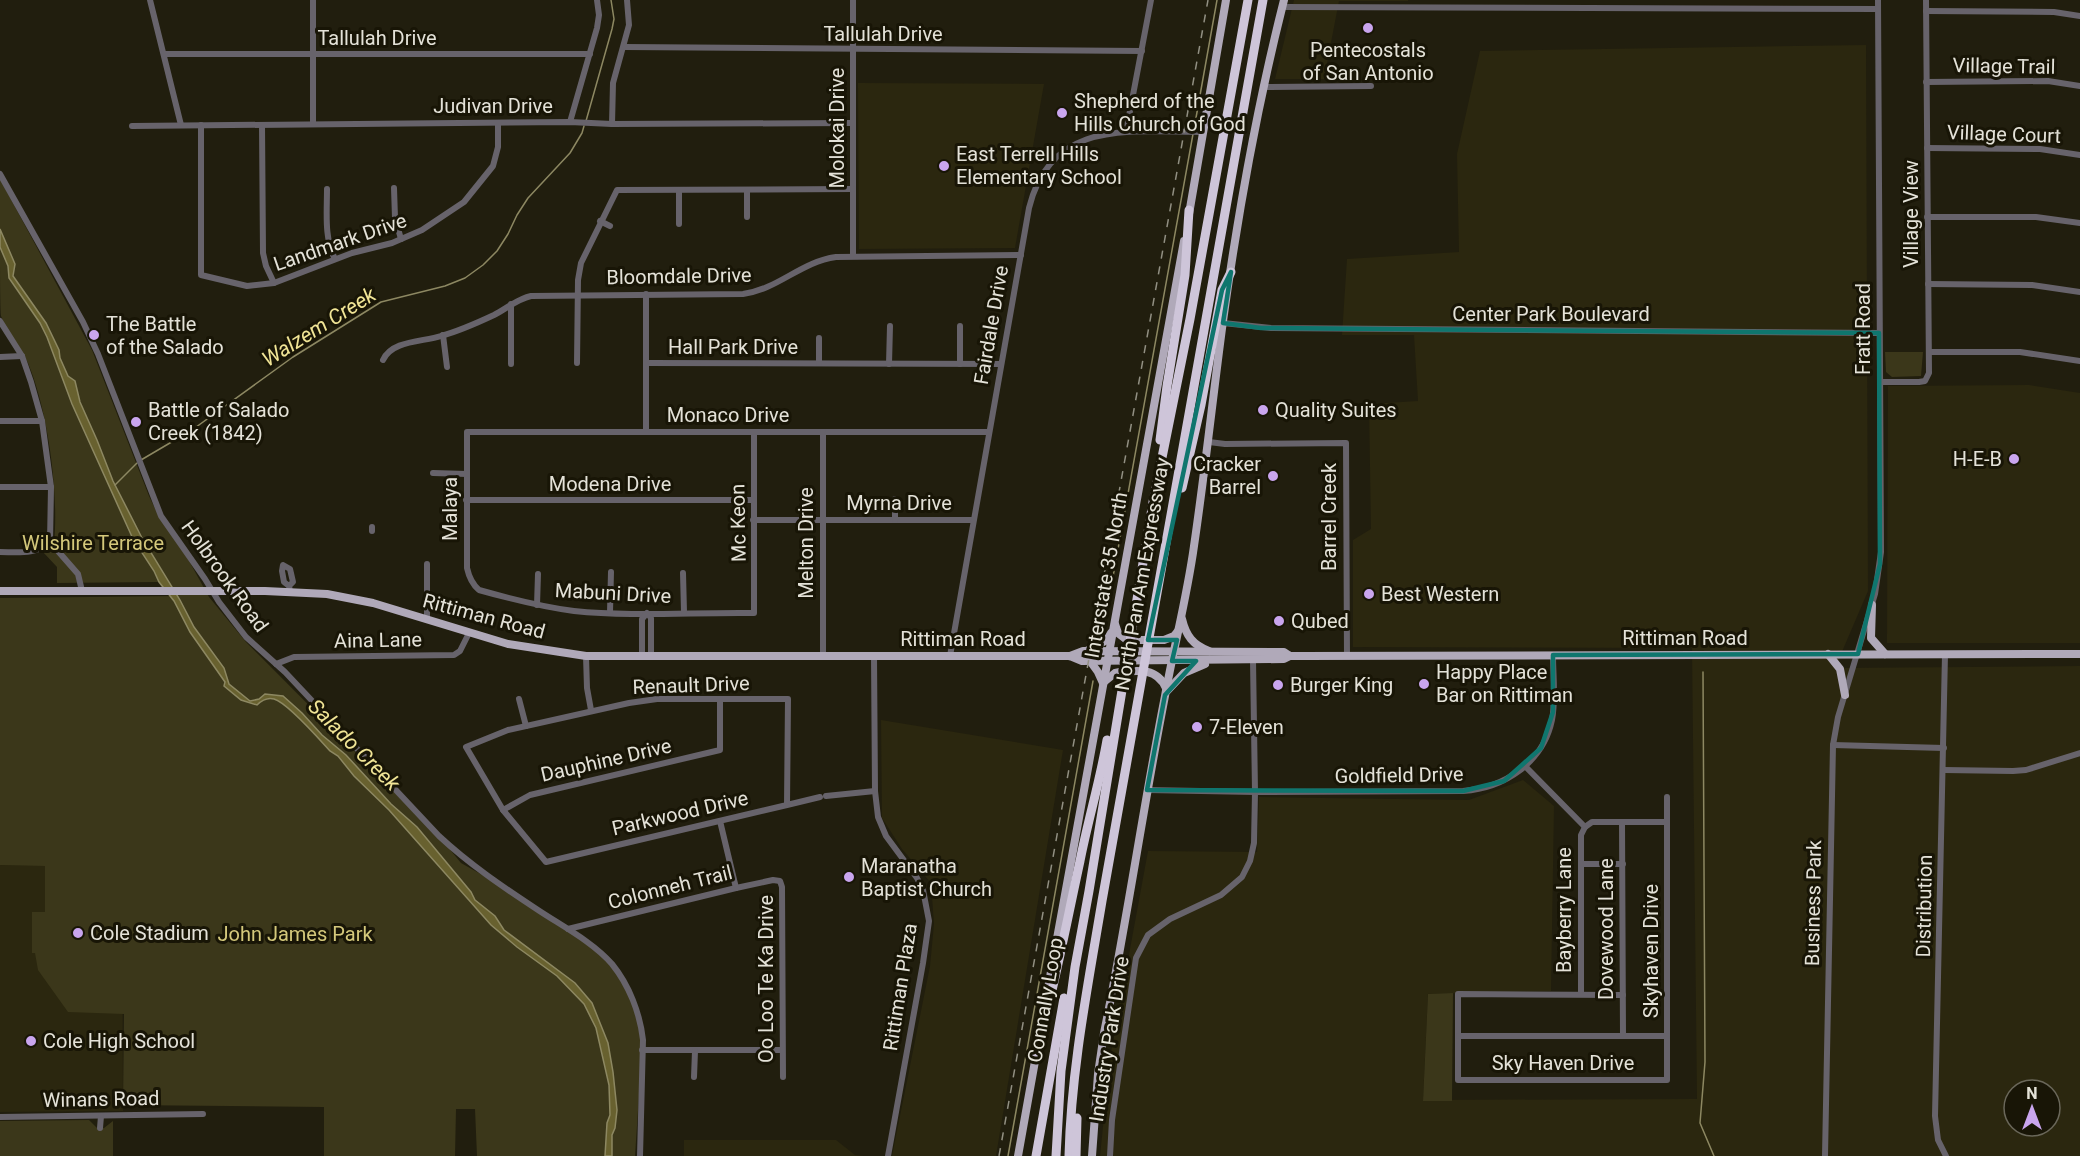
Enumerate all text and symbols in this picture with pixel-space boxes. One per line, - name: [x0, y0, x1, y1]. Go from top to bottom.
- marker: Pentecostals of San Antonio: [1361, 21, 1375, 35]
- street label: Tallulah Drive: [823, 22, 943, 46]
- street label: Tallulah Drive: [317, 26, 437, 50]
- place label: Pentecostals of San Antonio: [1302, 38, 1434, 85]
- street label: Village Trail: [1952, 53, 2056, 79]
- street label: Molokai Drive: [825, 68, 849, 188]
- place label: Shepherd of the Hills Church of God: [1074, 89, 1246, 136]
- street label: Judivan Drive: [433, 94, 553, 118]
- marker: Shepherd of the Hills Church of God: [1055, 106, 1069, 120]
- street label: Village Court: [1946, 120, 2062, 148]
- place label: East Terrell Hills Elementary School: [956, 142, 1122, 189]
- marker: East Terrell Hills Elementary School: [937, 159, 951, 173]
- street label: Village View: [1899, 160, 1923, 268]
- street label: Landmark Drive: [270, 208, 410, 276]
- street label: Bloomdale Drive: [606, 263, 752, 289]
- street label: Fairdale Drive: [969, 264, 1013, 386]
- water label: Walzem Creek: [258, 282, 381, 371]
- street label: Fratt Road: [1851, 283, 1875, 375]
- street label: Center Park Boulevard: [1452, 302, 1650, 326]
- place label: The Battle of the Salado: [106, 312, 224, 359]
- marker: The Battle of the Salado: [87, 328, 101, 342]
- street label: Hall Park Drive: [668, 335, 798, 359]
- place label: Battle of Salado Creek (1842): [148, 398, 289, 445]
- place label: Quality Suites: [1275, 398, 1397, 422]
- street label: Monaco Drive: [667, 403, 789, 427]
- marker: Quality Suites: [1256, 403, 1270, 417]
- marker: Battle of Salado Creek (1842): [129, 415, 143, 429]
- place label: H-E-B: [1953, 447, 2002, 471]
- place label: Cracker Barrel: [1193, 452, 1261, 499]
- marker: H-E-B: [2007, 452, 2021, 466]
- street label: North Pan Am Expressway: [1110, 455, 1174, 692]
- street label: Barrel Creek: [1317, 462, 1341, 571]
- marker: Cracker Barrel: [1266, 469, 1280, 483]
- street label: Modena Drive: [549, 472, 671, 496]
- street label: Malaya: [438, 477, 462, 541]
- street label: Mc Keon: [725, 484, 751, 562]
- street label: Melton Drive: [794, 487, 818, 599]
- street label: Interstate 35 North: [1080, 490, 1132, 660]
- street label: Myrna Drive: [846, 491, 952, 515]
- street label: Holbrook Road: [176, 515, 274, 637]
- park label: Wilshire Terrace: [22, 531, 164, 555]
- street label: Mabuni Drive: [554, 578, 672, 608]
- place label: Best Western: [1381, 582, 1499, 606]
- marker: Best Western: [1362, 587, 1376, 601]
- street label: Rittiman Road: [420, 588, 548, 644]
- place label: Qubed: [1291, 609, 1349, 633]
- marker: Qubed: [1272, 614, 1286, 628]
- street label: Rittiman Road: [1622, 626, 1748, 650]
- street label: Aina Lane: [334, 627, 422, 653]
- street label: Rittiman Road: [900, 627, 1026, 651]
- place label: Happy Place Bar on Rittiman: [1436, 660, 1573, 707]
- street label: Renault Drive: [632, 671, 750, 699]
- place label: Burger King: [1290, 673, 1393, 697]
- marker: Happy Place Bar on Rittiman: [1417, 677, 1431, 691]
- marker: Burger King: [1271, 678, 1285, 692]
- water label: Salado Creek: [303, 694, 405, 796]
- place label: 7-Eleven: [1209, 715, 1284, 739]
- marker: 7-Eleven: [1190, 720, 1204, 734]
- street label: Dauphine Drive: [538, 733, 674, 787]
- street label: Goldfield Drive: [1334, 762, 1464, 788]
- street label: Parkwood Drive: [609, 786, 751, 840]
- street label: Business Park: [1800, 839, 1826, 966]
- street label: Bayberry Lane: [1552, 847, 1576, 973]
- place label: Maranatha Baptist Church: [861, 854, 992, 901]
- street label: Distribution: [1911, 854, 1937, 958]
- street label: Dovewood Lane: [1594, 858, 1618, 1000]
- street label: Colonneh Trail: [605, 860, 735, 914]
- marker: Maranatha Baptist Church: [842, 870, 856, 884]
- street label: Skyhaven Drive: [1639, 884, 1663, 1018]
- street label: Oo Loo Te Ka Drive: [754, 895, 778, 1063]
- place label: Cole Stadium: [90, 921, 209, 945]
- park label: John James Park: [217, 922, 373, 946]
- street label: Rittiman Plaza: [878, 922, 922, 1052]
- marker: Cole Stadium: [71, 926, 85, 940]
- street label: Connally Loop: [1022, 936, 1068, 1064]
- street label: Industry Park Drive: [1084, 955, 1134, 1123]
- place label: Cole High School: [43, 1029, 195, 1053]
- marker: Cole High School: [24, 1034, 38, 1048]
- street label: Sky Haven Drive: [1492, 1051, 1634, 1075]
- north arrow: [2002, 1078, 2062, 1138]
- text: N: [2026, 1084, 2038, 1103]
- street label: Winans Road: [42, 1086, 160, 1112]

